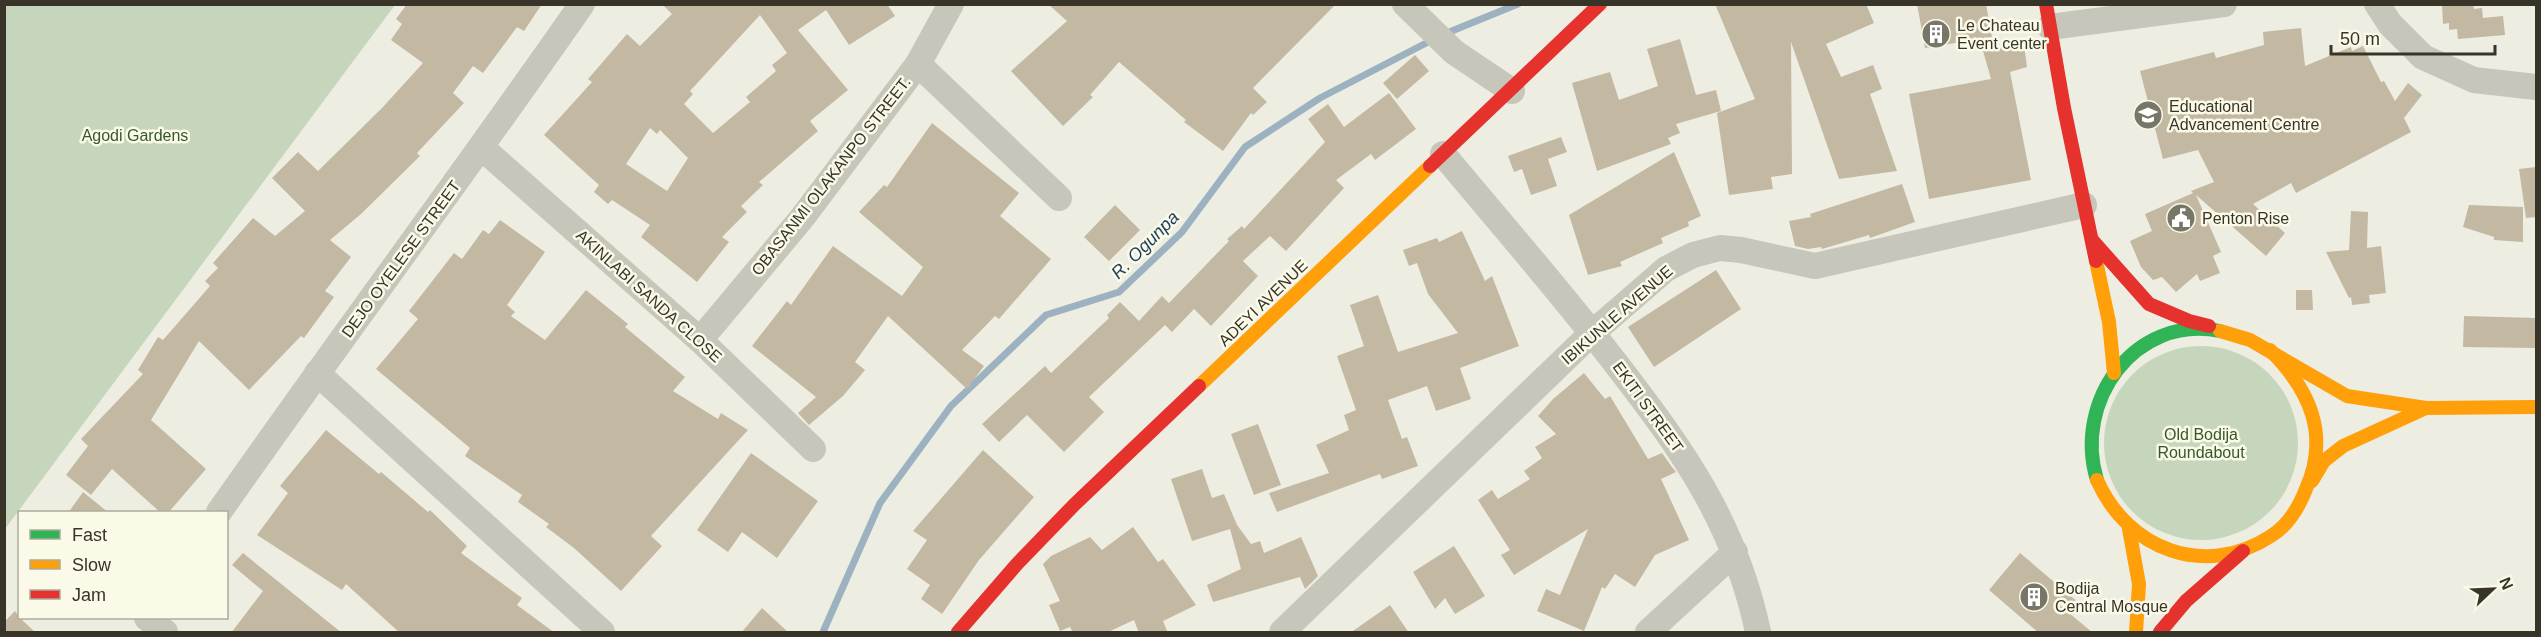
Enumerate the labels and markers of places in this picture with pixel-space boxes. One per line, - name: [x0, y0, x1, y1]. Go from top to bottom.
- place label: Le Chateau Event center: [1957, 17, 2048, 52]
- building icon: Le Chateau Event center: [1920, 18, 1952, 50]
- place label: Educational Advancement Centre: [2169, 98, 2319, 133]
- school or university icon: Educational Advancement Centre: [2132, 99, 2164, 131]
- public building icon: Penton Rise: [2165, 202, 2197, 234]
- place label: Penton Rise: [2202, 210, 2289, 227]
- place label: Bodija Central Mosque: [2055, 580, 2168, 615]
- building icon: Bodija Central Mosque: [2018, 581, 2050, 613]

